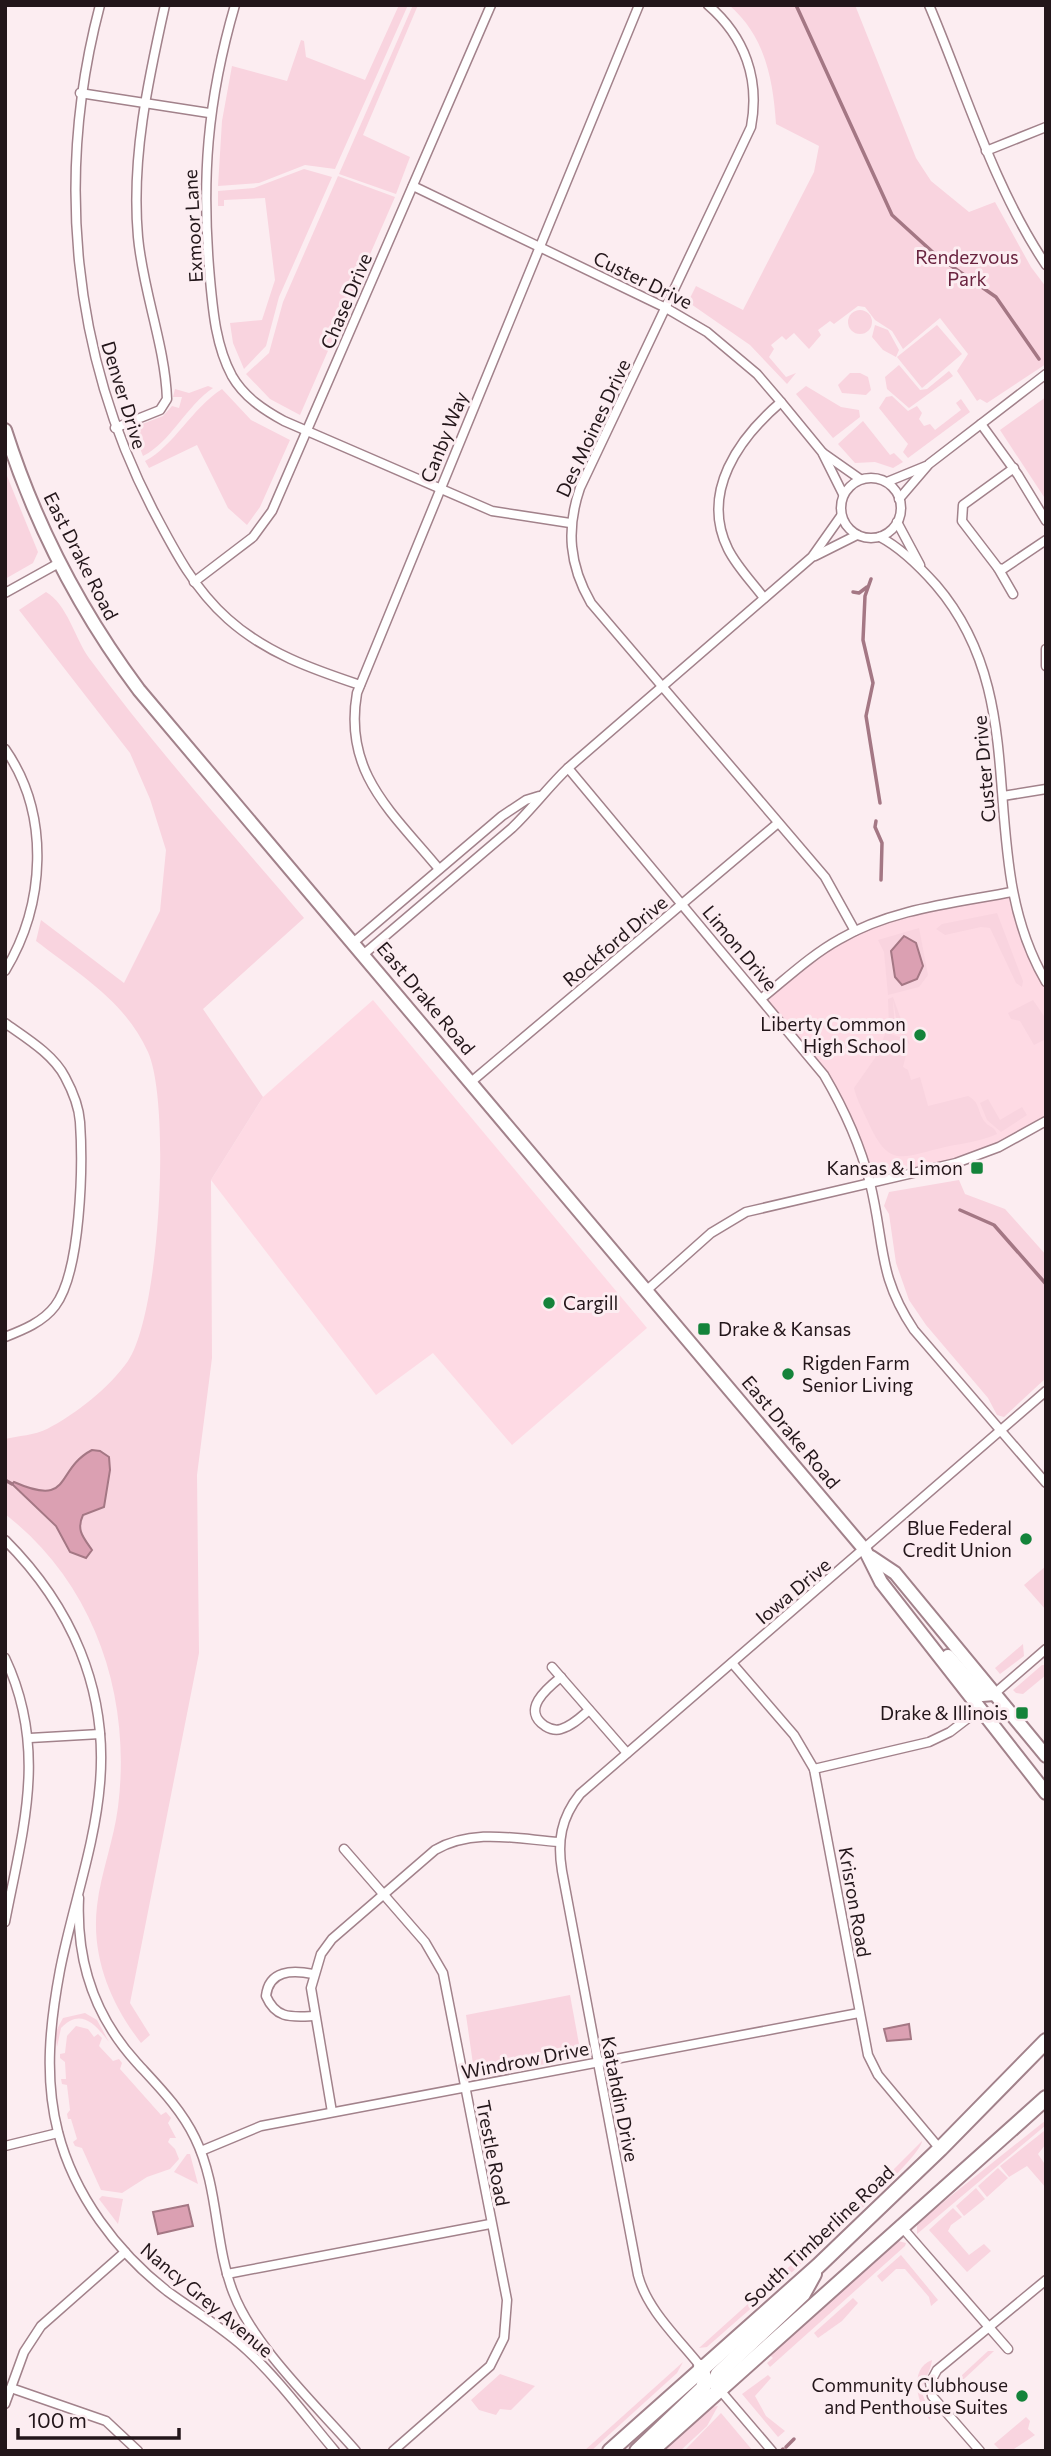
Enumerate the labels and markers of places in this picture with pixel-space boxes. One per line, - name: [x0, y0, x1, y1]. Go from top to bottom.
- place label: Liberty Common High School: [760, 1012, 906, 1057]
- marker: Liberty Common High School: [912, 1027, 928, 1043]
- place label: Kansas & Limon: [826, 1156, 963, 1179]
- marker: Kansas & Limon: [969, 1160, 985, 1176]
- place label: Cargill: [563, 1291, 618, 1314]
- marker: Cargill: [541, 1295, 557, 1311]
- place label: Drake & Kansas: [718, 1317, 851, 1340]
- marker: Drake & Kansas: [696, 1321, 712, 1337]
- place label: Rigden Farm Senior Living: [802, 1351, 913, 1396]
- marker: Rigden Farm Senior Living: [780, 1366, 796, 1382]
- place label: Blue Federal Credit Union: [903, 1516, 1012, 1561]
- marker: Blue Federal Credit Union: [1018, 1531, 1034, 1547]
- place label: Drake & Illinois: [880, 1701, 1008, 1724]
- marker: Drake & Illinois: [1014, 1705, 1030, 1721]
- place label: Community Clubhouse and Penthouse Suites: [812, 2373, 1008, 2418]
- marker: Community Clubhouse and Penthouse Suites: [1014, 2388, 1030, 2404]

